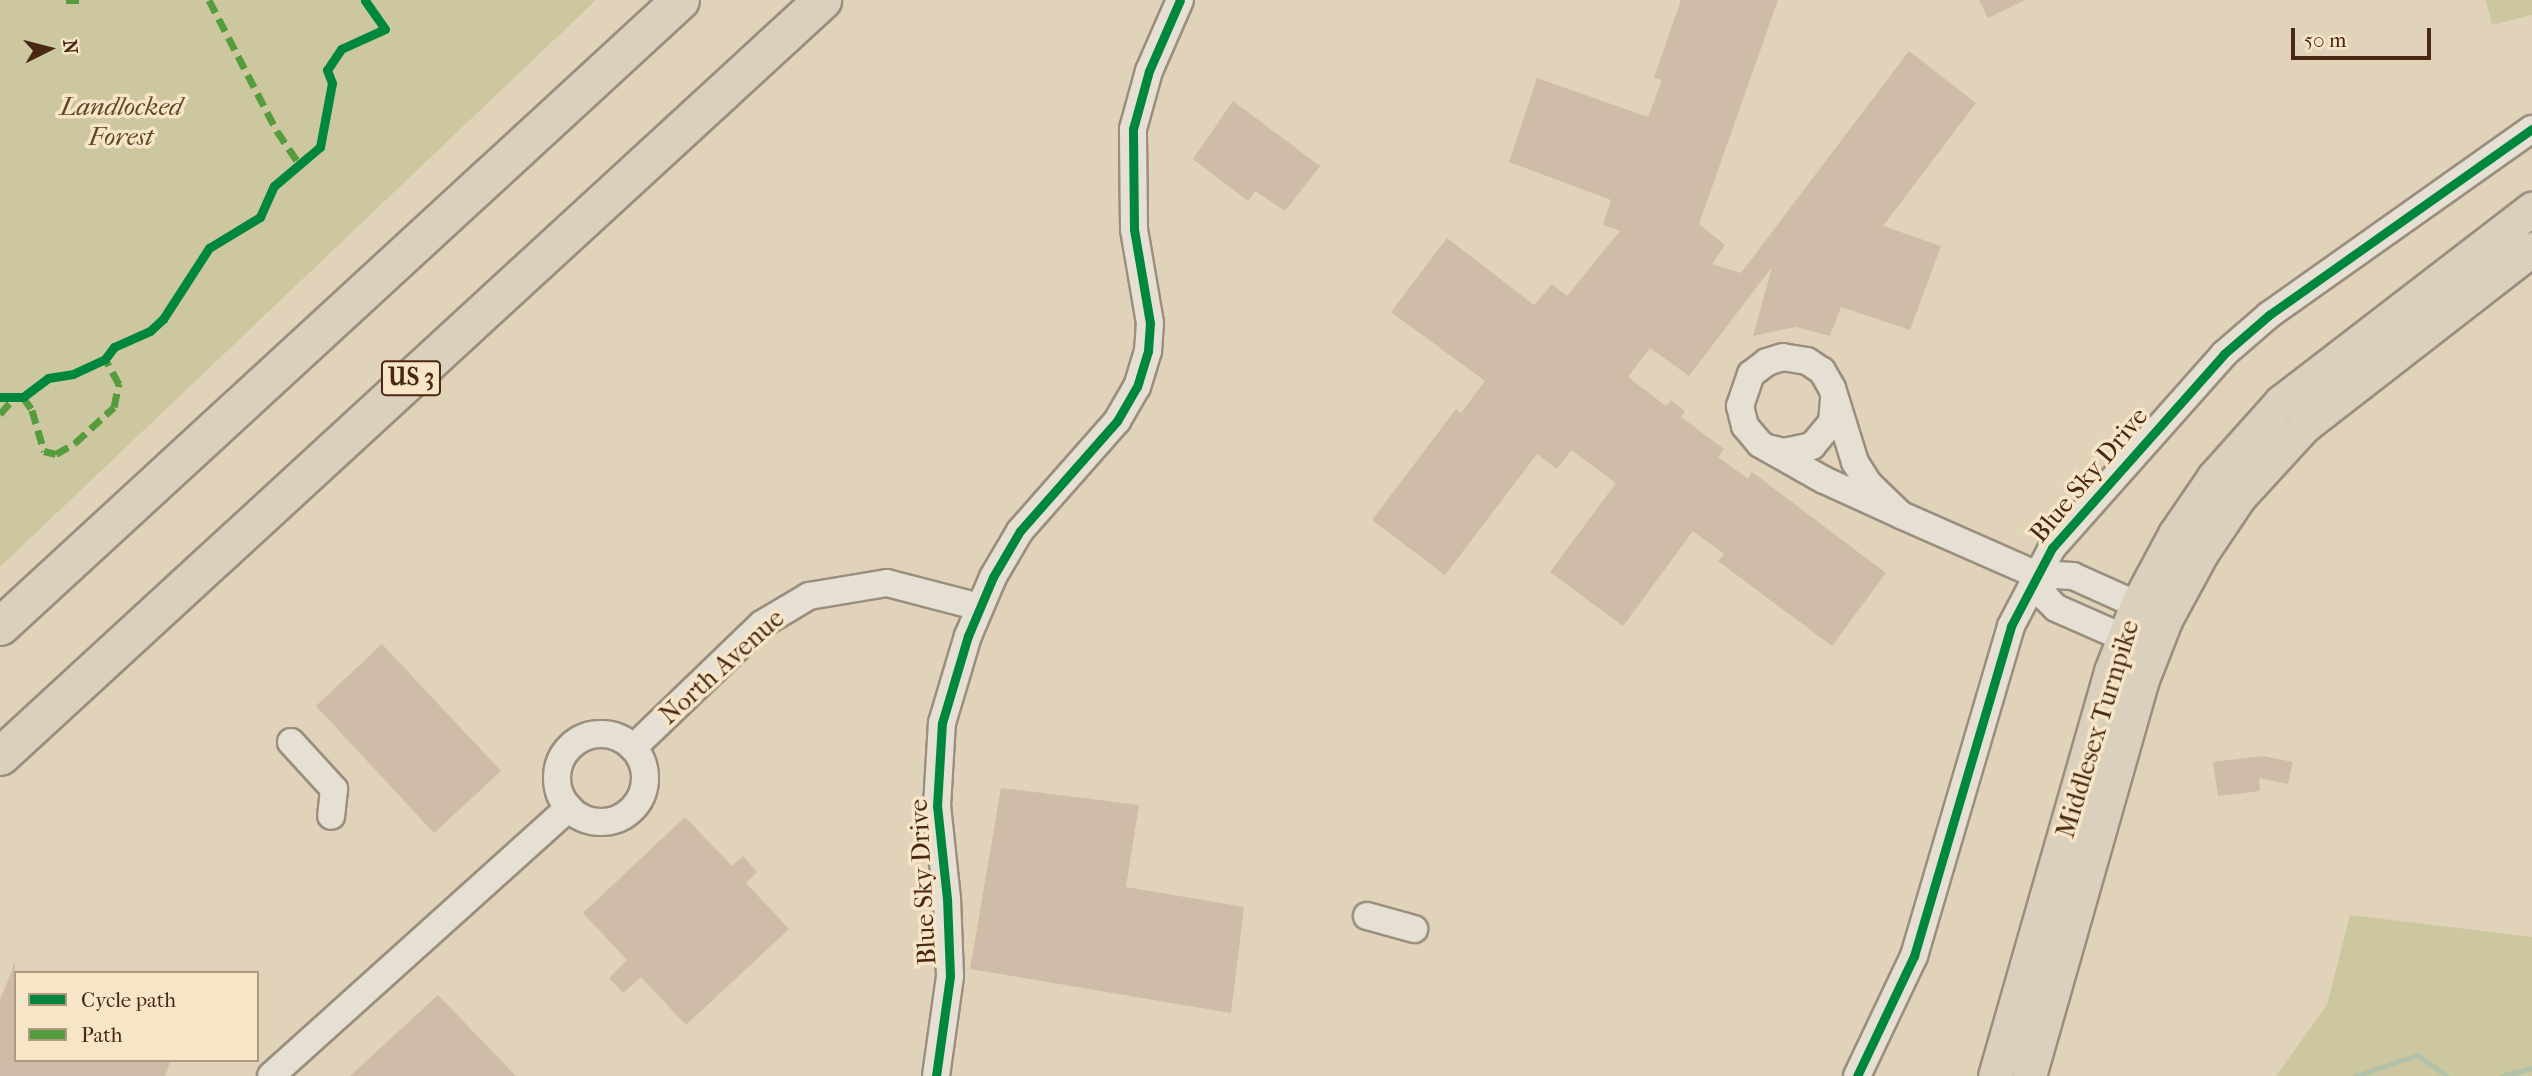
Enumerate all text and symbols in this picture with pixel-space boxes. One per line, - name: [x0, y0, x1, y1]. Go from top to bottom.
- north arrow: [14, 14, 84, 84]
- scale bar: [2294, 14, 2434, 58]
- text: 50 m: [2304, 28, 2347, 52]
- text: N: [58, 38, 82, 55]
- park label: Landlocked Forest: [60, 91, 182, 152]
- road number: US 3: [380, 358, 442, 398]
- street label: Blue Sky Drive: [2023, 401, 2155, 549]
- street label: North Avenue: [653, 603, 791, 731]
- street label: Middlesex Turnpike: [2050, 616, 2146, 842]
- street label: Blue Sky Drive: [903, 798, 943, 966]
- legend: [14, 971, 259, 1062]
- text: Cycle path: [81, 988, 176, 1012]
- text: Path: [81, 1023, 122, 1047]

